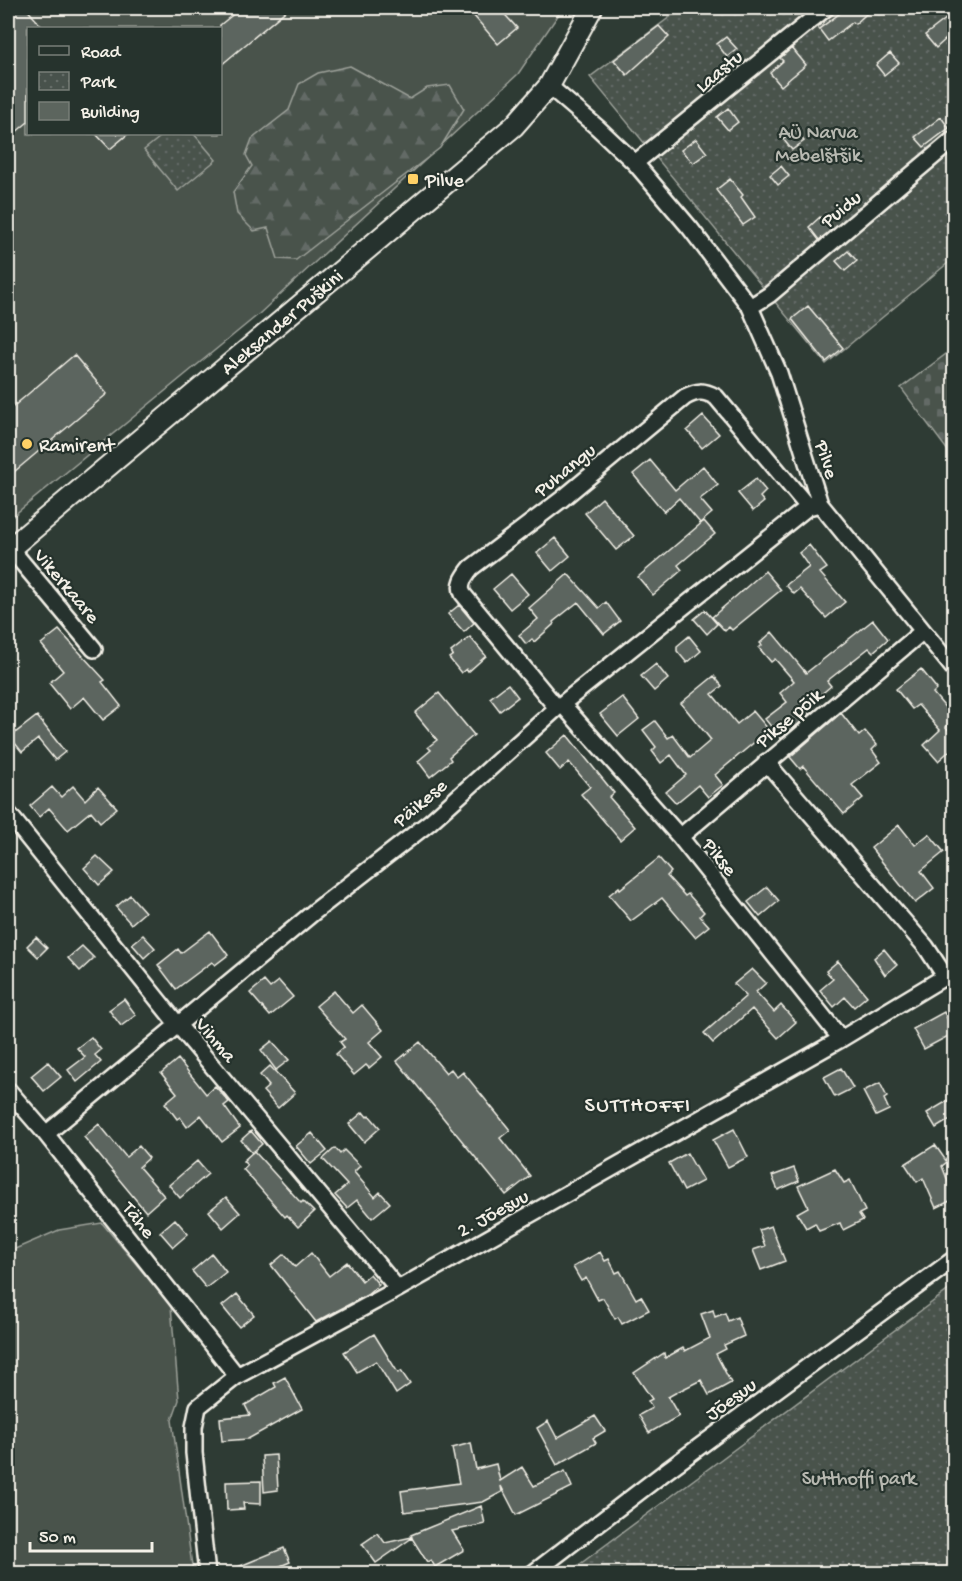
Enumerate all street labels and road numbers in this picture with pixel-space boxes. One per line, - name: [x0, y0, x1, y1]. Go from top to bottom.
- street label: Laastu: [692, 46, 749, 99]
- street label: Puidu: [817, 187, 868, 235]
- street label: Aleksander Puškini: [218, 266, 349, 381]
- street label: Pilve: [808, 437, 842, 483]
- street label: Puhangu: [530, 440, 602, 504]
- street label: Vikerkaare: [27, 544, 104, 630]
- street label: Pikse põik: [751, 684, 830, 755]
- street label: Päikese: [389, 775, 453, 835]
- street label: Pikse: [696, 834, 741, 882]
- street label: Vihma: [188, 1013, 240, 1069]
- street label: 2. Jõesuu: [454, 1186, 534, 1244]
- street label: Tähe: [115, 1198, 159, 1244]
- street label: Jõesuu: [702, 1374, 763, 1427]

